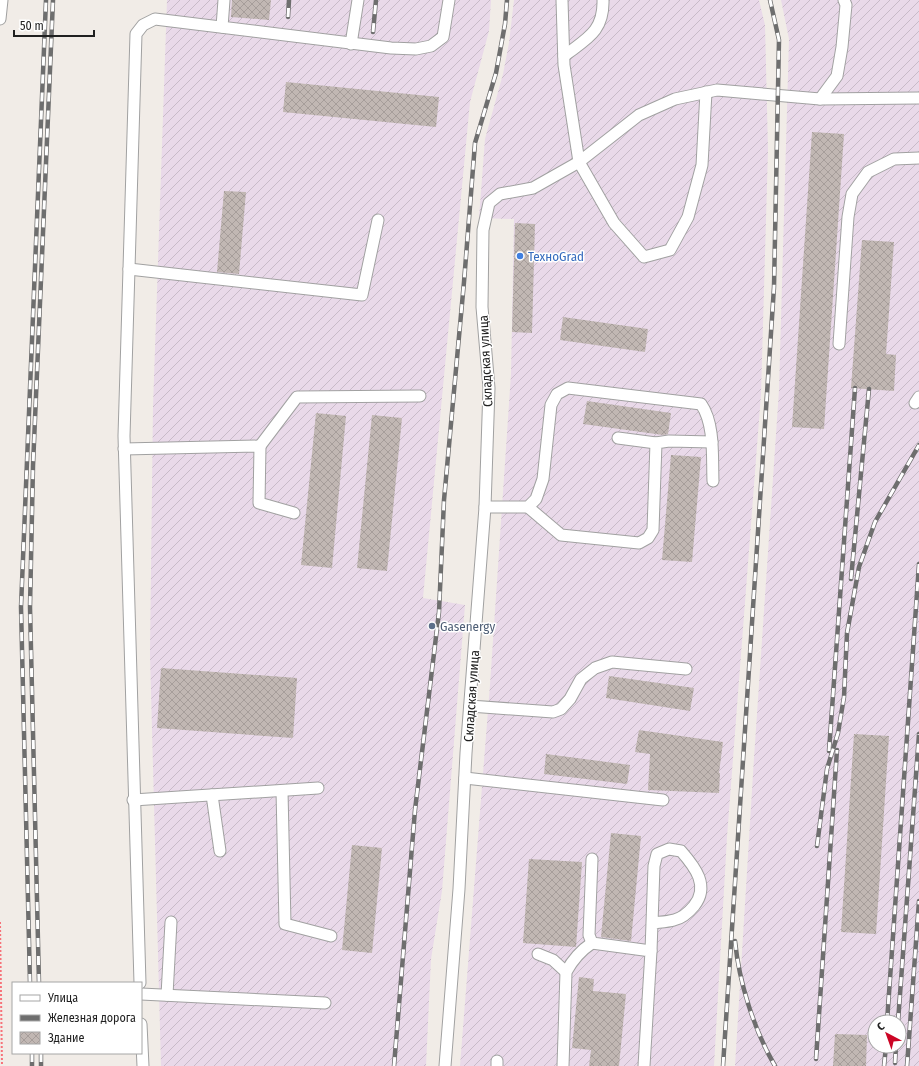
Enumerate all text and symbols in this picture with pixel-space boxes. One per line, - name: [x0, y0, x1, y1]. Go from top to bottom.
- scale bar: [14, 12, 94, 38]
- text: 50 m: [20, 19, 44, 33]
- place label: ТехноGrad: [528, 249, 584, 264]
- marker: ТехноGrad: [515, 251, 525, 261]
- street label: Складская улица: [476, 315, 495, 407]
- place label: Gasenergy: [440, 619, 495, 634]
- marker: Gasenergy: [427, 621, 437, 631]
- street label: Складская улица: [461, 650, 482, 742]
- legend: [12, 982, 142, 1054]
- text: Улица: [47, 991, 78, 1005]
- text: Железная дорога: [48, 1011, 136, 1025]
- north arrow: [867, 1014, 907, 1054]
- text: С: [874, 1020, 887, 1034]
- text: Здание: [48, 1031, 84, 1045]

